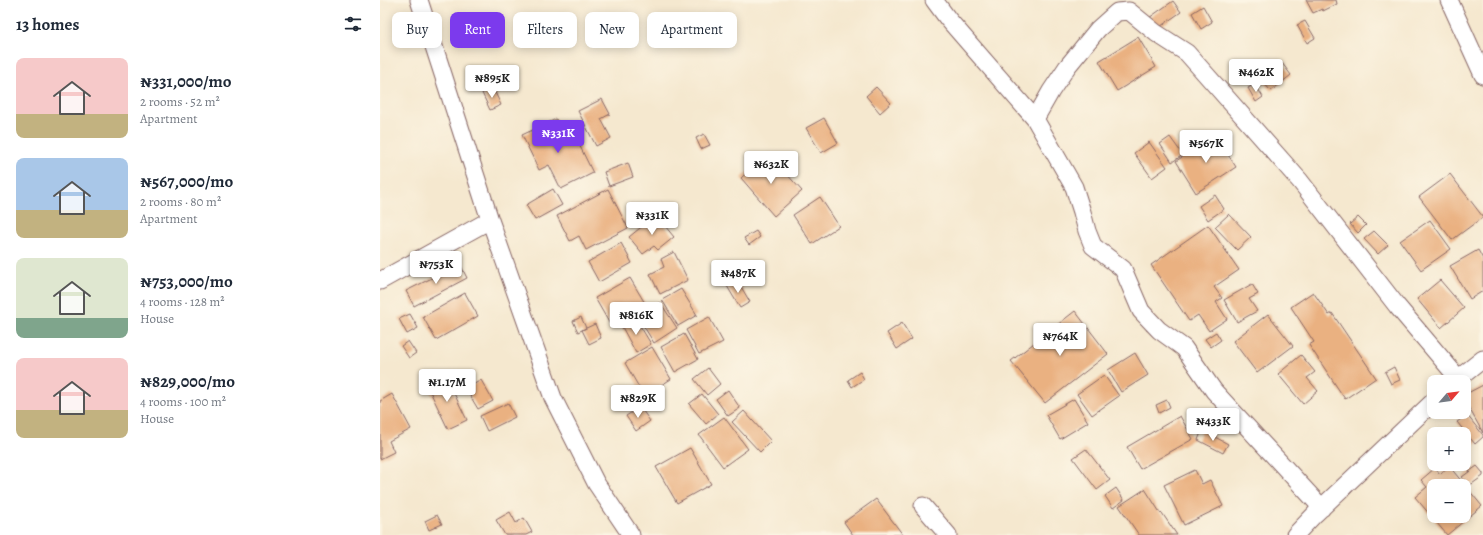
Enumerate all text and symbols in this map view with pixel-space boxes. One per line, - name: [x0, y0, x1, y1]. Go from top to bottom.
- chip: Buy: [392, 12, 442, 48]
- chip: Rent: [450, 12, 505, 48]
- chip: Filters: [513, 12, 577, 48]
- chip: New: [585, 12, 639, 48]
- chip: Apartment: [647, 12, 737, 48]
- text: 13 homes: [16, 13, 79, 36]
- icon: filters: [342, 13, 364, 35]
- pin: ₦462K: [1228, 59, 1284, 93]
- text: ₦462K: [1238, 63, 1274, 80]
- pin: ₦895K: [464, 65, 520, 99]
- text: ₦895K: [474, 69, 510, 86]
- text: ₦331,000/mo: [140, 70, 232, 93]
- icon: home: [48, 74, 96, 122]
- text: 2 rooms · 52 m²: [140, 93, 220, 110]
- text: Apartment: [140, 110, 198, 127]
- pin: ₦331K: [530, 120, 586, 154]
- text: ₦331K: [541, 124, 575, 141]
- pin: ₦567K: [1178, 130, 1234, 164]
- text: ₦567K: [1189, 134, 1223, 151]
- pin: ₦632K: [743, 151, 799, 185]
- text: ₦632K: [753, 155, 789, 172]
- text: ₦567,000/mo: [140, 170, 233, 193]
- icon: home: [48, 174, 96, 222]
- text: 2 rooms · 80 m²: [140, 193, 221, 210]
- pin: ₦331K: [624, 202, 680, 236]
- text: ₦331K: [635, 206, 669, 223]
- text: Apartment: [140, 210, 198, 227]
- pin: ₦753K: [408, 251, 464, 285]
- text: ₦753K: [419, 255, 453, 272]
- pin: ₦487K: [710, 260, 766, 294]
- text: ₦487K: [720, 264, 756, 281]
- text: ₦753,000/mo: [140, 270, 233, 293]
- icon: home: [48, 274, 96, 322]
- text: 4 rooms · 128 m²: [140, 293, 225, 310]
- pin: ₦816K: [608, 302, 664, 336]
- text: ₦816K: [619, 306, 653, 323]
- text: House: [140, 310, 174, 327]
- pin: ₦764K: [1032, 323, 1088, 357]
- text: ₦764K: [1042, 327, 1078, 344]
- pin: ₦1.17M: [414, 369, 480, 403]
- text: ₦829,000/mo: [140, 370, 235, 393]
- text: ₦1.17M: [428, 373, 466, 390]
- icon: home: [48, 374, 96, 422]
- north arrow: [1427, 375, 1471, 419]
- map controls: [1427, 375, 1471, 523]
- pin: ₦829K: [610, 385, 666, 419]
- text: ₦829K: [620, 389, 656, 406]
- text: 4 rooms · 100 m²: [140, 393, 226, 410]
- pin: ₦433K: [1185, 408, 1241, 442]
- text: House: [140, 410, 174, 427]
- text: ₦433K: [1195, 412, 1231, 429]
- button: +: [1427, 427, 1471, 471]
- button: −: [1427, 479, 1471, 523]

